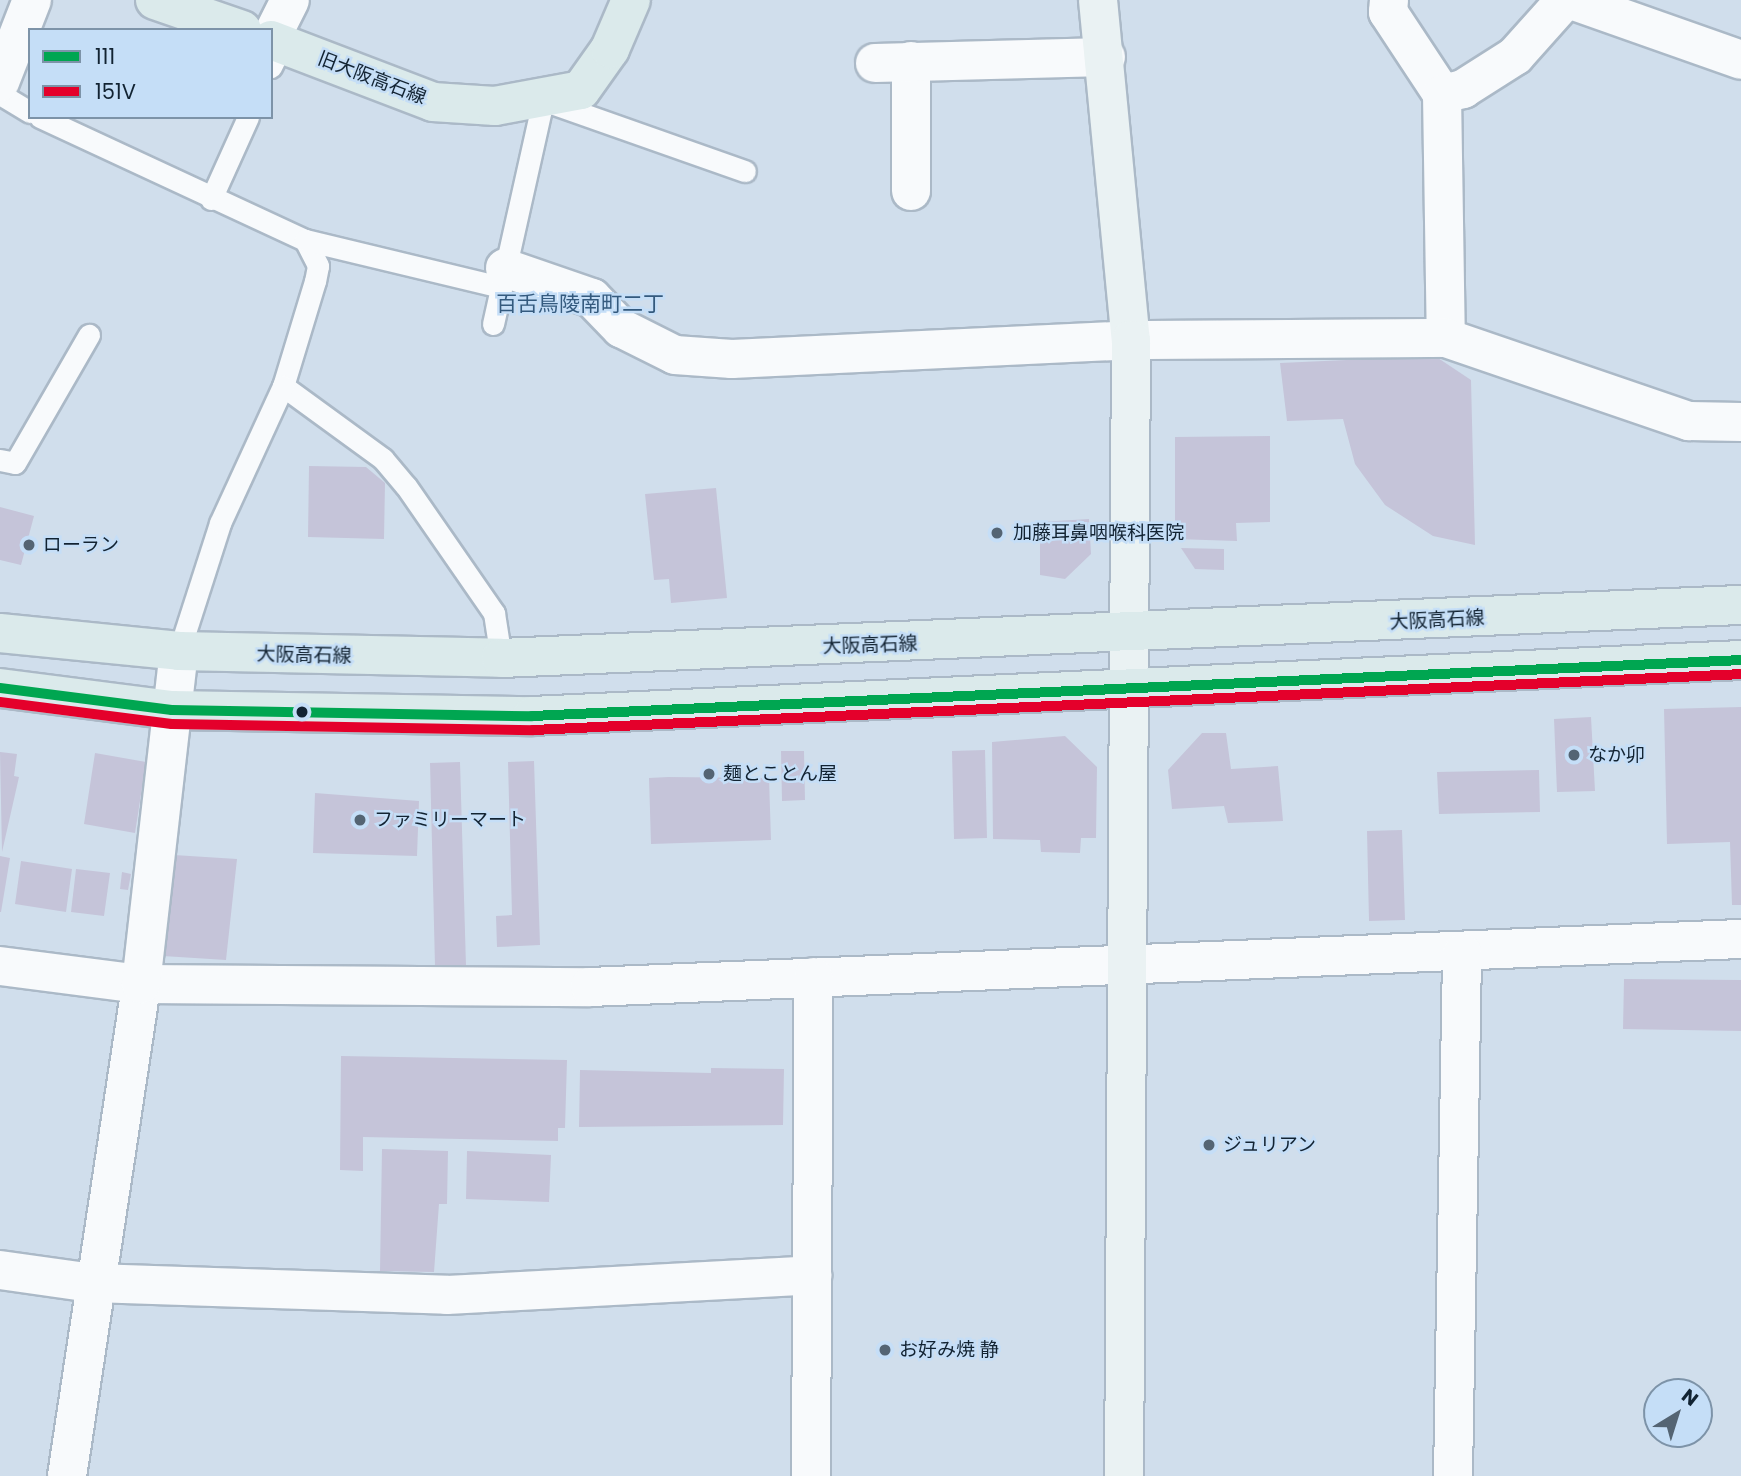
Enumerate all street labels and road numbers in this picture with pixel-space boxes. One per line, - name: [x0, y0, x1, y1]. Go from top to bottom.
- street label: 旧大阪高石線: [315, 47, 429, 109]
- street label: 大阪高石線: [1389, 606, 1485, 634]
- street label: 大阪高石線: [822, 632, 918, 658]
- street label: 大阪高石線: [256, 643, 352, 667]

